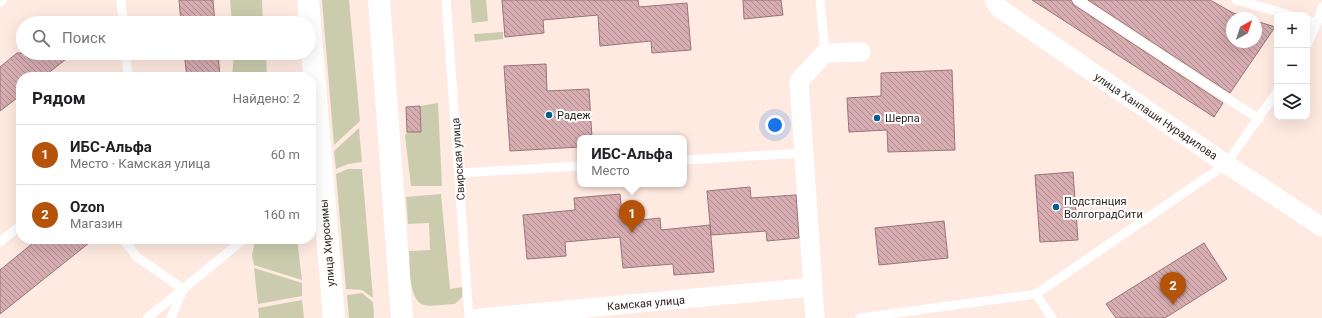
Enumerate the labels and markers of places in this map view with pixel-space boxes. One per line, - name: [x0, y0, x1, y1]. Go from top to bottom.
- place label: Радеж: [557, 109, 591, 122]
- marker: Радеж: [544, 110, 554, 120]
- place label: Шерпа: [885, 112, 920, 125]
- marker: Шерпа: [872, 113, 882, 123]
- place label: Подстанция ВолгоградСити: [1064, 195, 1143, 221]
- pin: 1: [619, 200, 645, 233]
- marker: Подстанция ВолгоградСити: [1051, 202, 1061, 212]
- pin: 2: [1160, 272, 1186, 305]

